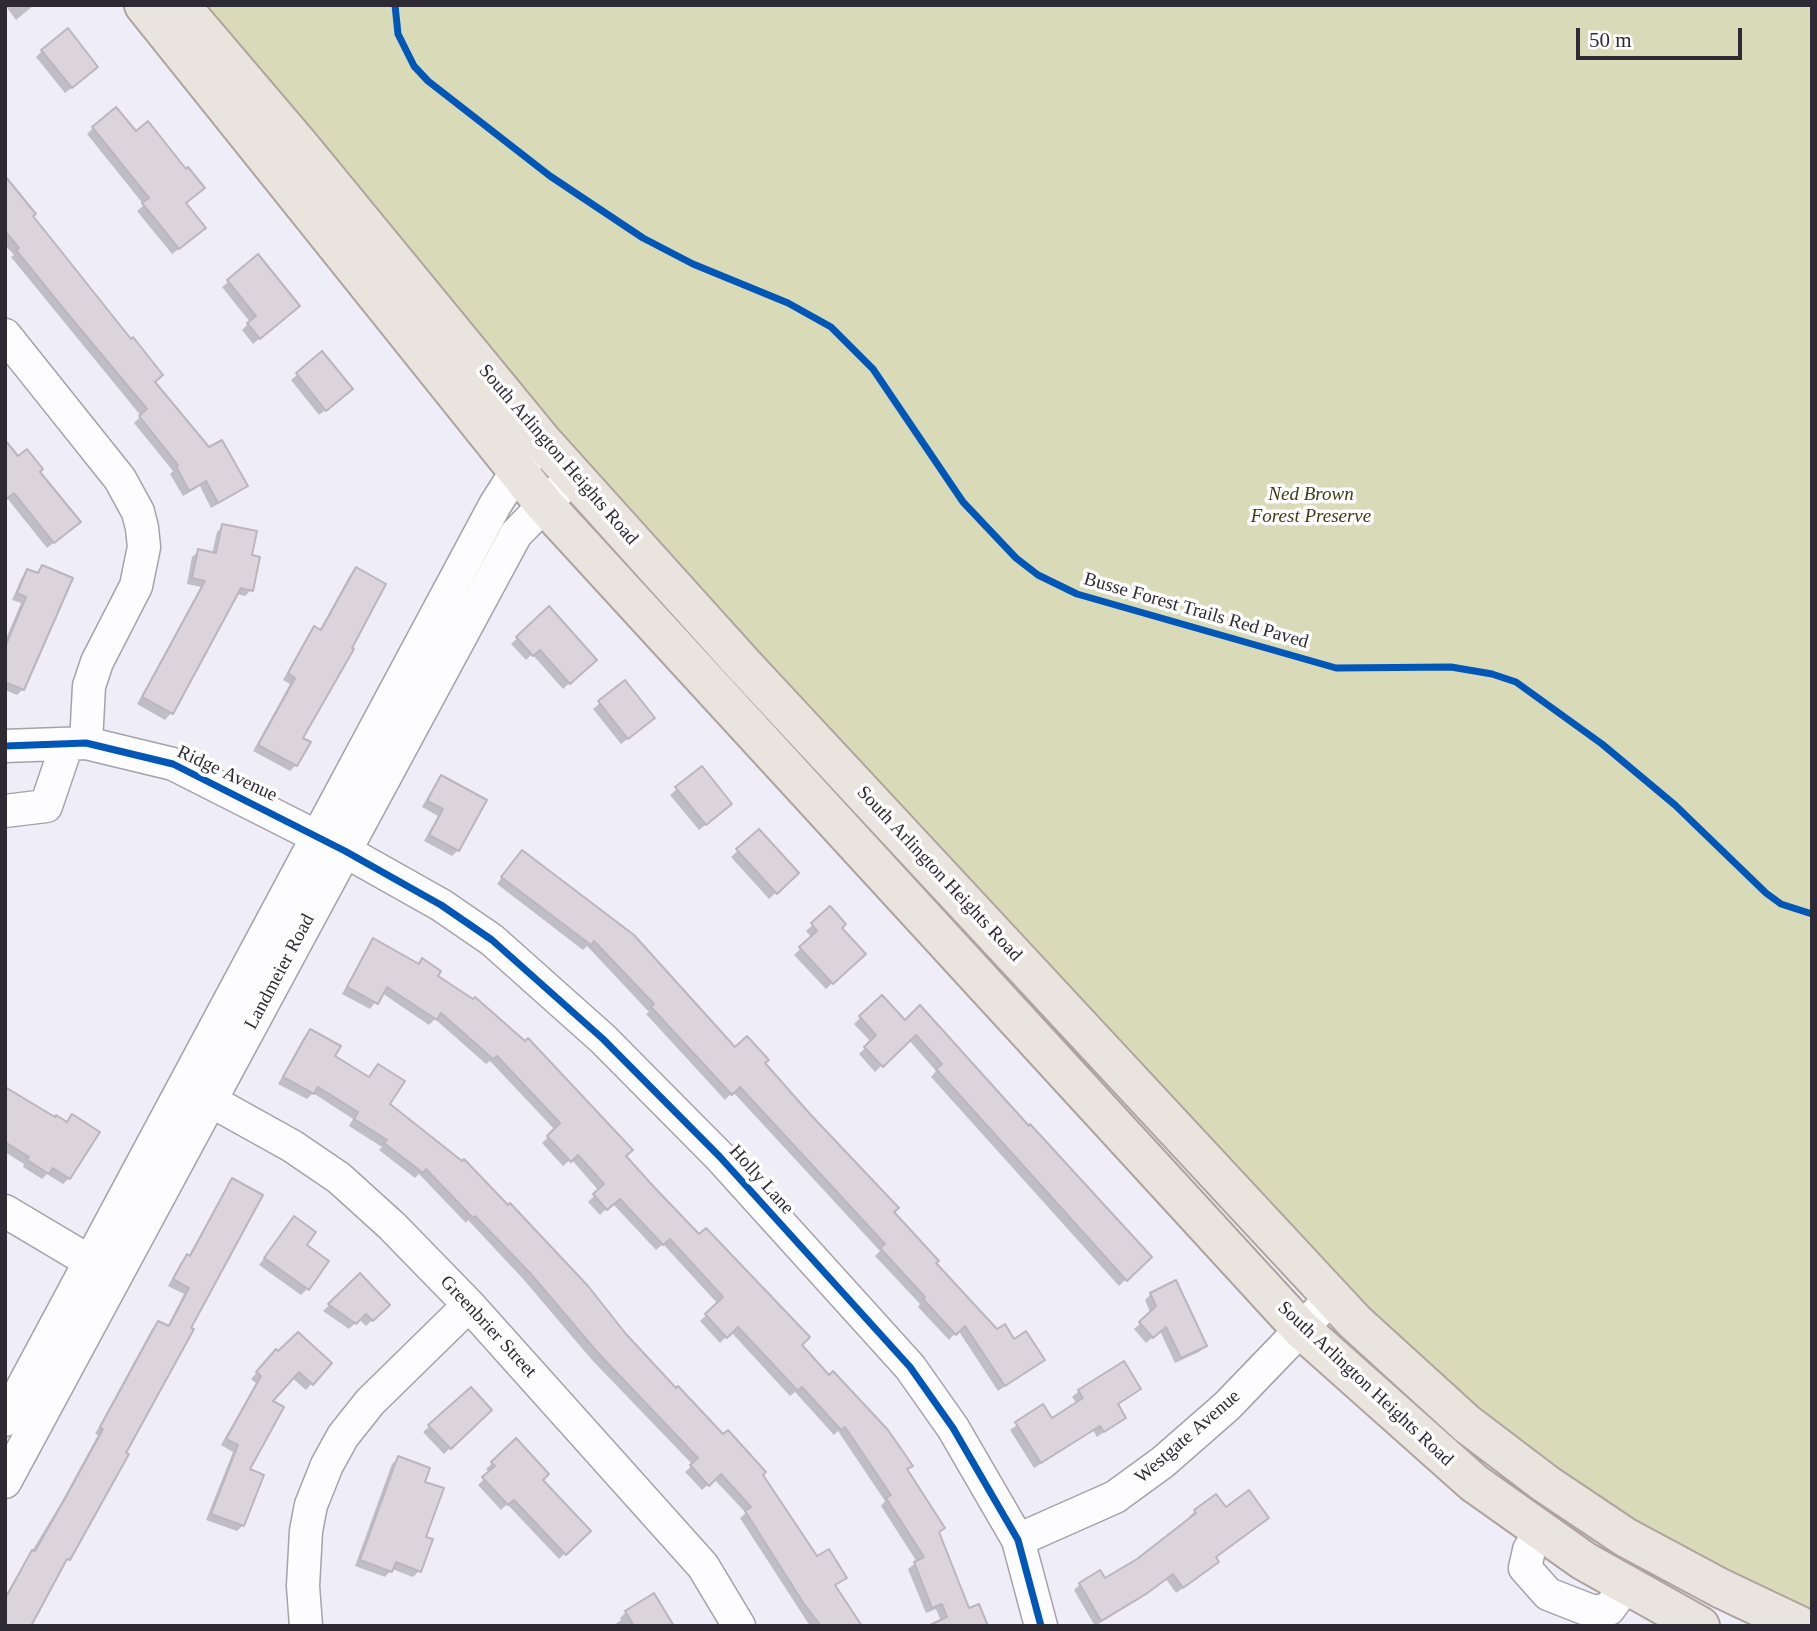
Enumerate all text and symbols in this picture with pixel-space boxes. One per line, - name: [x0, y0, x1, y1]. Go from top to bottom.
- scale bar: [1579, 14, 1745, 58]
- text: 50 m: [1589, 28, 1632, 52]
- street label: South Arlington Heights Road: [473, 360, 643, 550]
- park label: Ned Brown Forest Preserve: [1251, 484, 1371, 528]
- street label: Busse Forest Trails Red Paved: [1081, 568, 1311, 654]
- street label: Ridge Avenue: [173, 741, 281, 807]
- street label: South Arlington Heights Road: [852, 782, 1026, 966]
- street label: Landmeier Road: [240, 911, 320, 1033]
- street label: Holly Lane: [724, 1140, 798, 1220]
- street label: Greenbrier Street: [435, 1271, 541, 1383]
- street label: South Arlington Heights Road: [1273, 1297, 1457, 1471]
- street label: Westgate Avenue: [1131, 1385, 1245, 1489]

